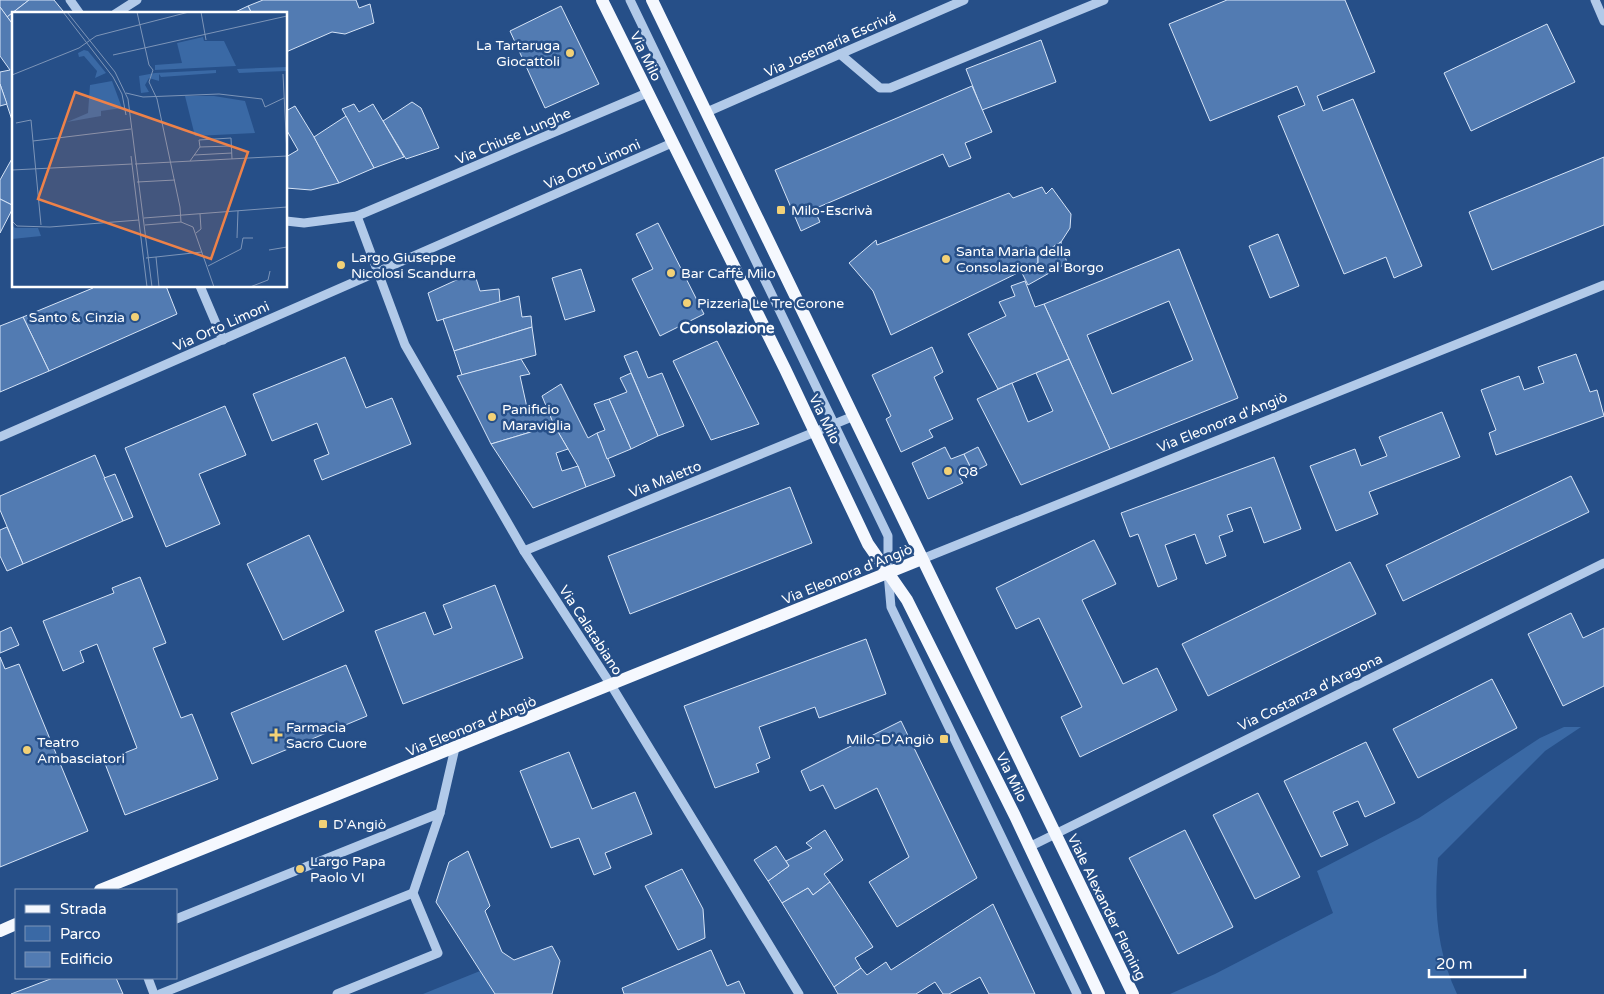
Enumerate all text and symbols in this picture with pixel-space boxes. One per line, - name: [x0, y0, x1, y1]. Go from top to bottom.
- street label: Via Josemaría Escrivá: [762, 8, 899, 81]
- inset map: [12, 12, 288, 288]
- street label: Via Milo: [626, 28, 665, 84]
- place label: La Tartaruga Giocattoli: [476, 37, 560, 70]
- marker: La Tartaruga Giocattoli: [564, 47, 576, 59]
- street label: Via Chiuse Lunghe: [453, 104, 573, 168]
- street label: Via Orto Limoni: [541, 136, 643, 193]
- place label: Milo-Escrivà: [791, 202, 873, 219]
- marker: Milo-Escrivà: [775, 204, 787, 216]
- place label: Santa Maria della Consolazione al Borgo: [956, 243, 1104, 276]
- place label: Largo Giuseppe Nicolosi Scandurra: [351, 249, 476, 282]
- marker: Santa Maria della Consolazione al Borgo: [940, 253, 952, 265]
- marker: Largo Giuseppe Nicolosi Scandurra: [335, 259, 347, 271]
- place label: Bar Caffè Milo: [681, 265, 776, 282]
- marker: Bar Caffè Milo: [665, 267, 677, 279]
- place label: Pizzeria Le Tre Corone: [697, 295, 844, 312]
- marker: Pizzeria Le Tre Corone: [681, 297, 693, 309]
- street label: Via Orto Limoni: [170, 298, 272, 355]
- place label: Santo & Cinzia: [29, 309, 125, 326]
- marker: Santo & Cinzia: [129, 311, 141, 323]
- district label: Consolazione: [680, 319, 775, 337]
- street label: Via Eleonora d'Angiò: [1155, 389, 1290, 456]
- street label: Via Milo: [805, 391, 844, 447]
- place label: Panificio Maraviglia: [502, 401, 571, 434]
- marker: Panificio Maraviglia: [486, 411, 498, 423]
- street label: Via Maletto: [627, 457, 704, 502]
- place label: Q8: [958, 463, 978, 480]
- marker: Q8: [942, 465, 954, 477]
- street label: Via Eleonora d'Angiò: [780, 541, 915, 608]
- street label: Via Calatabiano: [555, 582, 626, 678]
- street label: Via Costanza d'Aragona: [1235, 650, 1385, 735]
- street label: Via Eleonora d'Angiò: [404, 693, 539, 760]
- place label: Farmacia Sacro Cuore: [286, 719, 367, 752]
- marker: Farmacia Sacro Cuore: [270, 729, 282, 741]
- place label: Milo-D'Angiò: [846, 731, 934, 748]
- marker: Milo-D'Angiò: [938, 733, 950, 745]
- place label: Teatro Ambasciatori: [37, 734, 125, 767]
- marker: Teatro Ambasciatori: [21, 744, 33, 756]
- street label: Via Milo: [992, 749, 1031, 805]
- place label: D'Angiò: [333, 816, 386, 833]
- marker: D'Angiò: [317, 818, 329, 830]
- street label: Viale Alexander Fleming: [1064, 831, 1149, 983]
- place label: Largo Papa Paolo VI: [310, 853, 386, 886]
- marker: Largo Papa Paolo VI: [294, 863, 306, 875]
- legend: [15, 889, 178, 979]
- text: Strada: [60, 900, 107, 918]
- text: Parco: [60, 925, 101, 943]
- scale bar: [1429, 946, 1525, 978]
- text: Edificio: [60, 950, 113, 968]
- text: 20 m: [1436, 955, 1473, 973]

